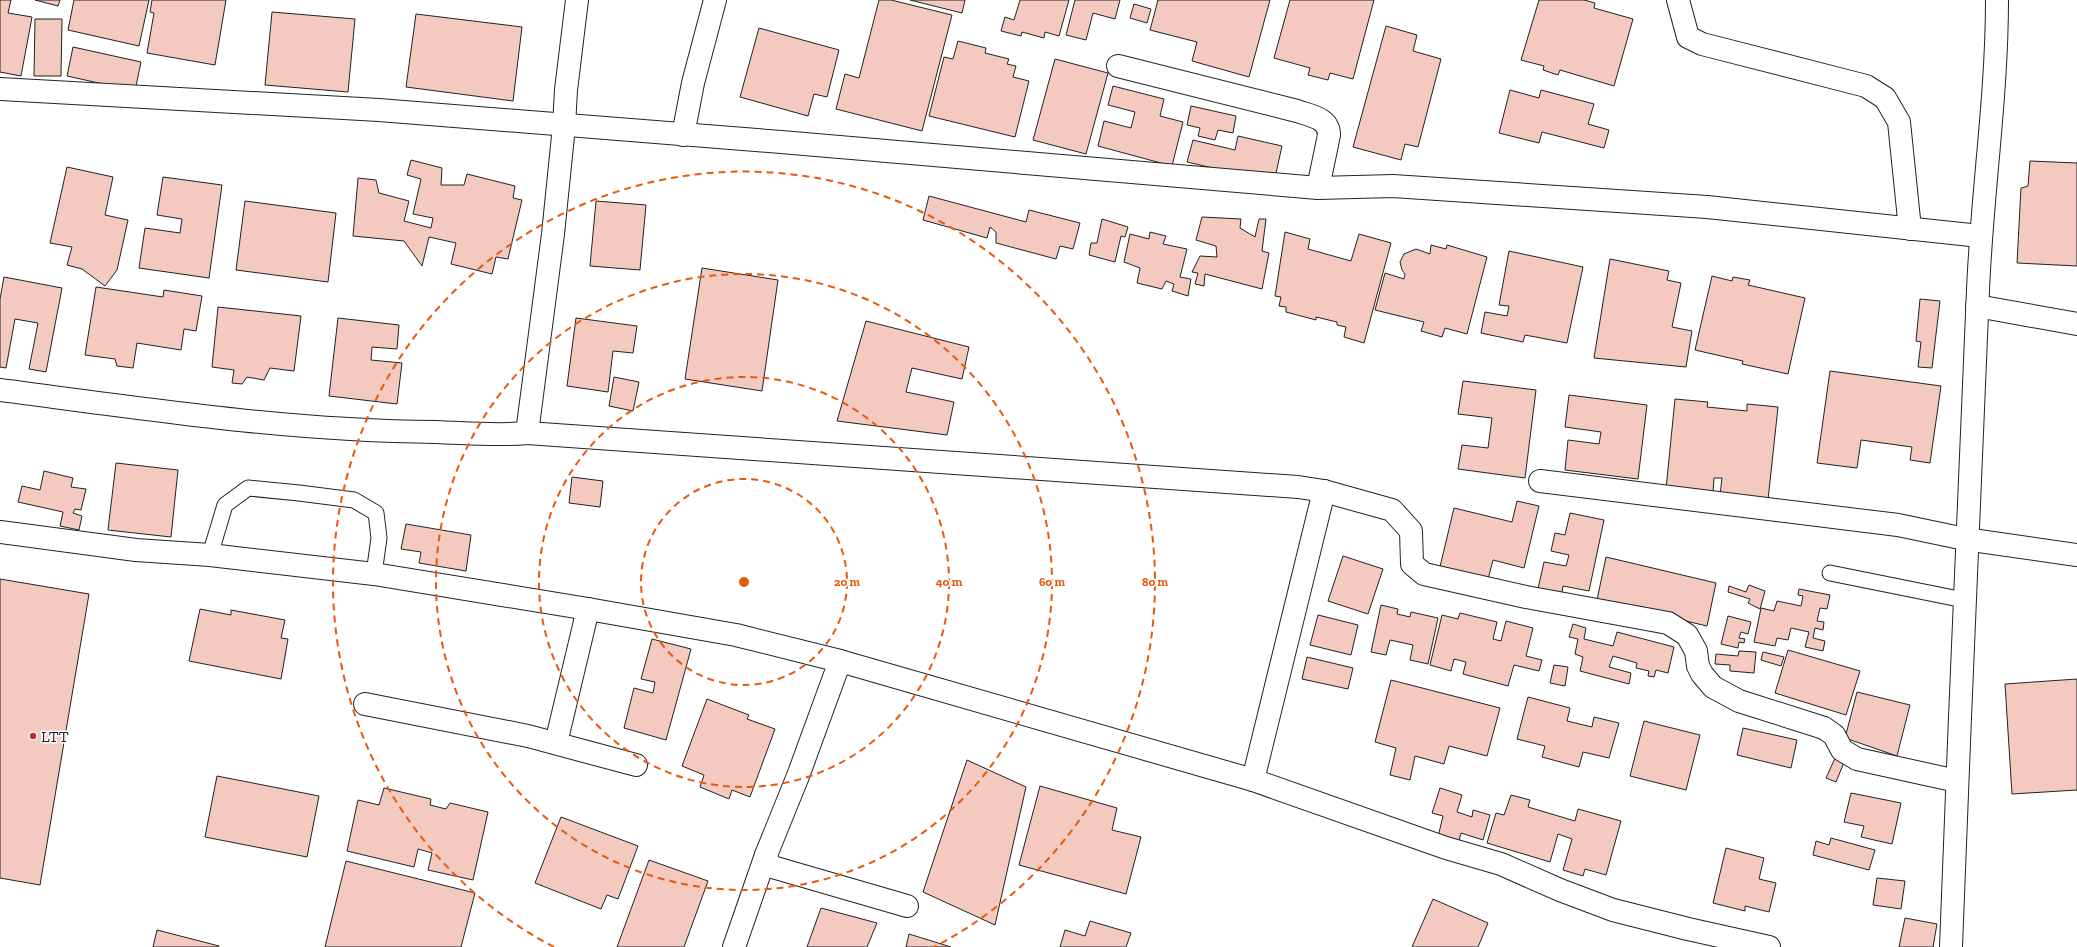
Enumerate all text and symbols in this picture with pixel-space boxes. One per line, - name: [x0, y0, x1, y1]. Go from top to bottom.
- centre of rings: [737, 575, 751, 589]
- text: 20 m: [834, 575, 861, 589]
- text: 40 m: [936, 575, 963, 589]
- text: 60 m: [1039, 575, 1066, 589]
- text: 80 m: [1142, 575, 1169, 589]
- place label: LTT: [41, 727, 69, 746]
- marker: LTT: [28, 731, 38, 741]

